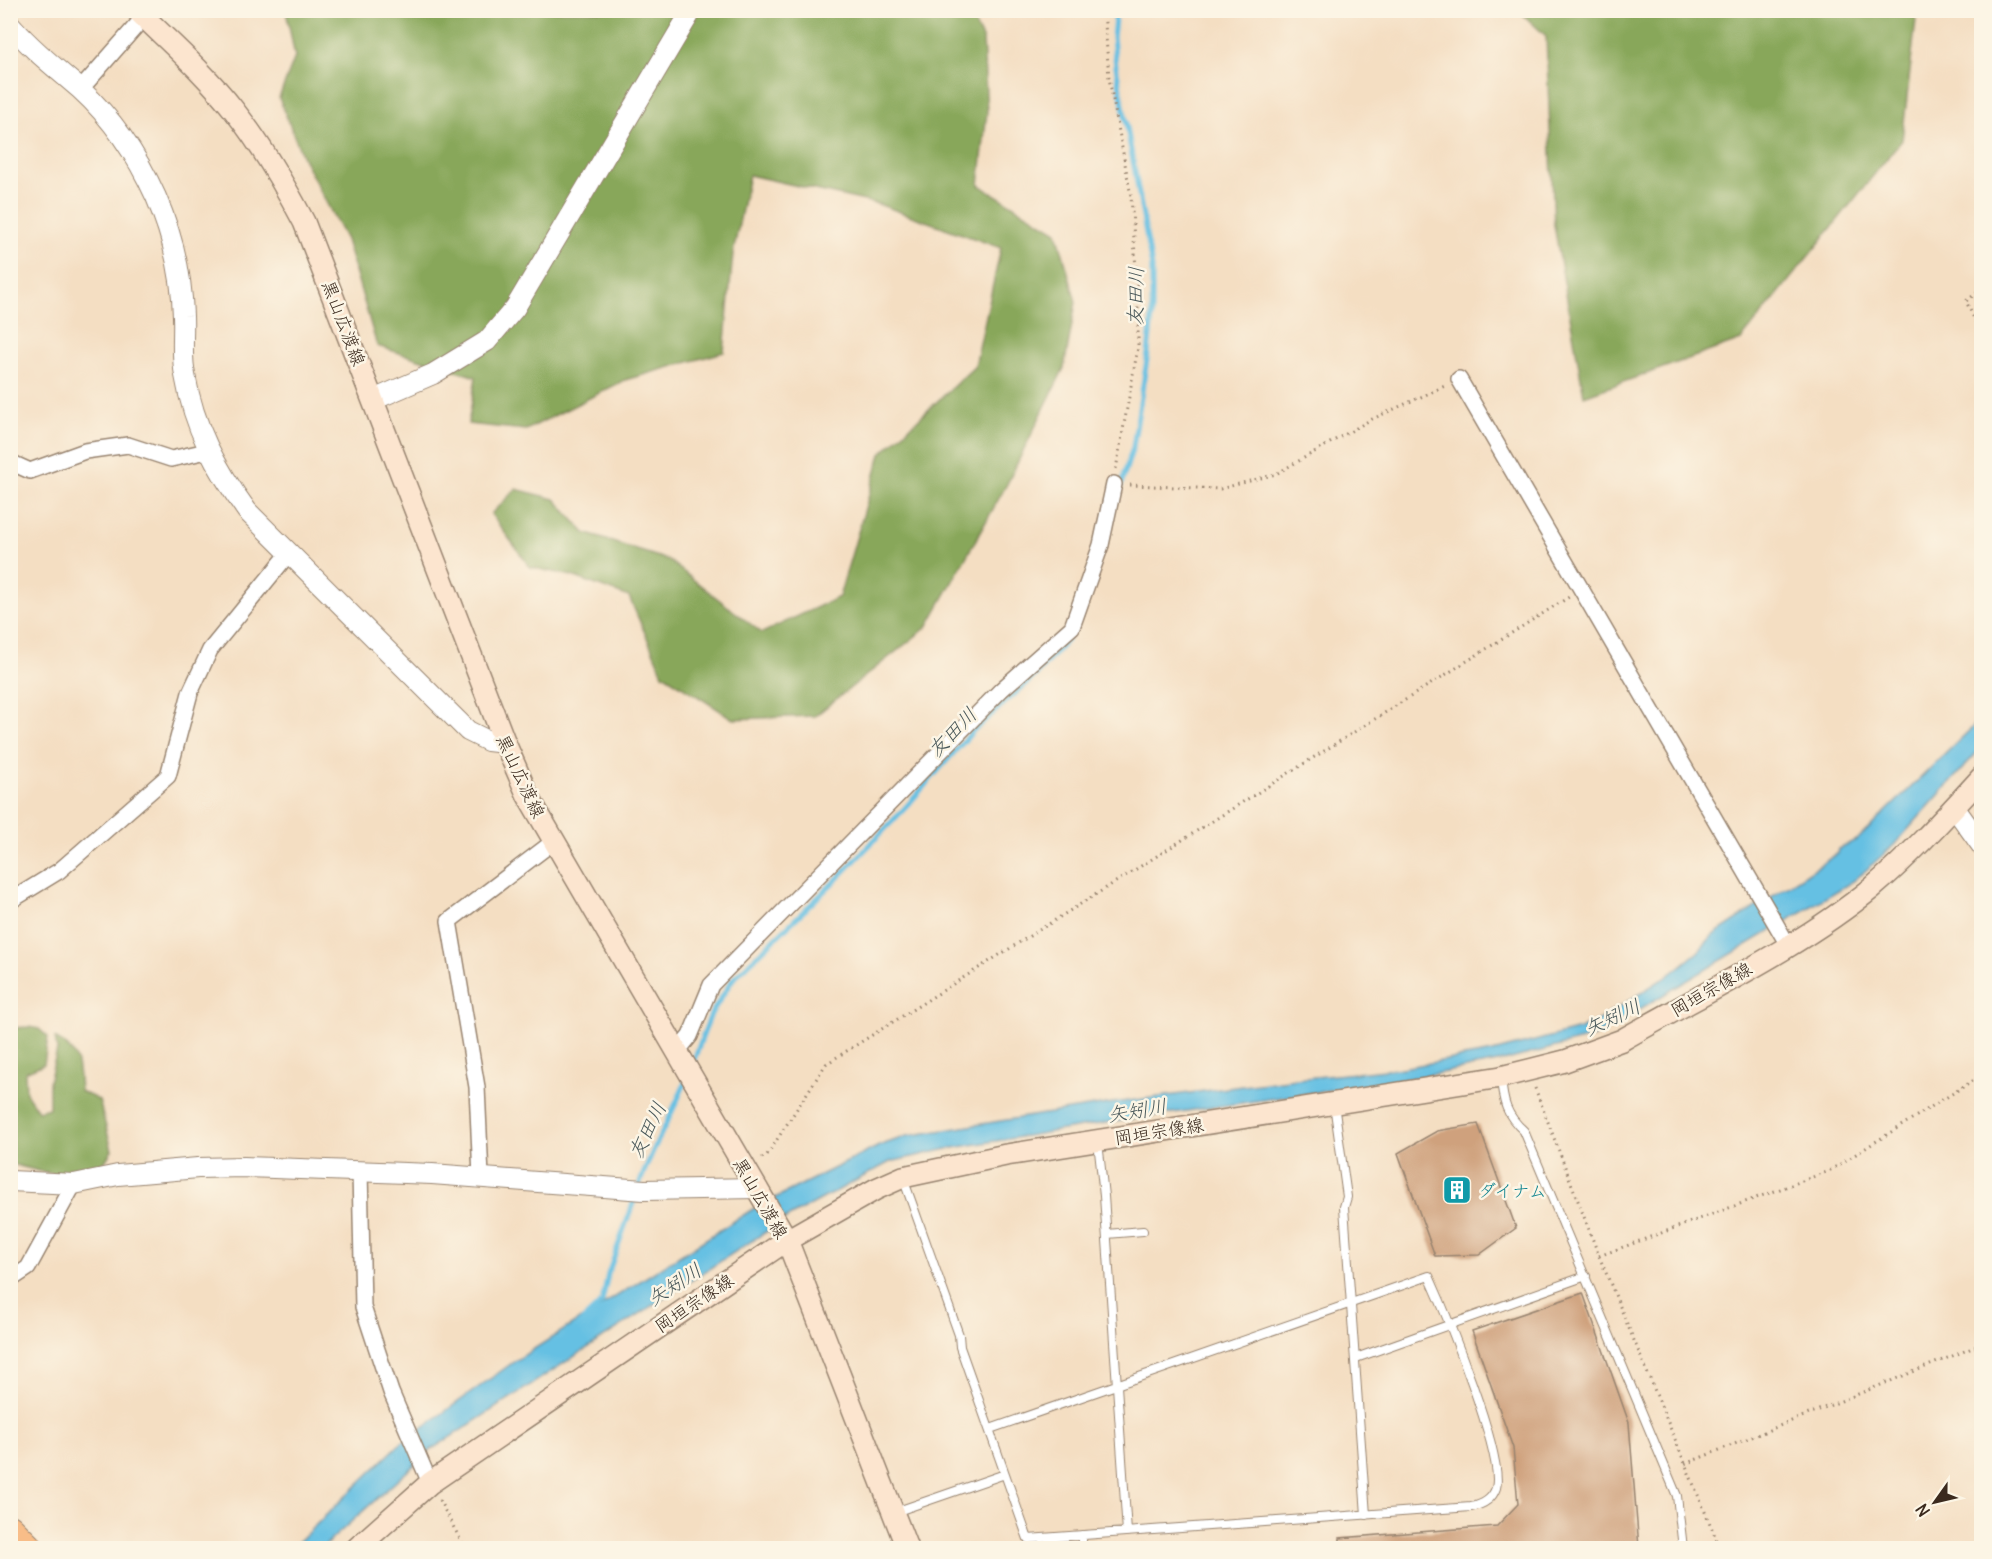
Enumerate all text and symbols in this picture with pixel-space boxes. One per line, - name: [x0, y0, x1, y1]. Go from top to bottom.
- water label: 友田川: [1122, 266, 1148, 326]
- street label: 黒山広渡線: [317, 277, 371, 369]
- water label: 友田川: [922, 702, 982, 762]
- street label: 黒山広渡線: [492, 730, 550, 822]
- street label: 岡垣宗像線: [1666, 957, 1756, 1021]
- water label: 矢矧川: [1580, 993, 1644, 1041]
- water label: 矢矧川: [1105, 1093, 1169, 1127]
- water label: 友田川: [623, 1098, 671, 1162]
- street label: 岡垣宗像線: [1113, 1113, 1205, 1149]
- street label: 黒山広渡線: [729, 1153, 793, 1243]
- building icon: ダイナム: [1441, 1174, 1473, 1206]
- place label: ダイナム: [1478, 1179, 1547, 1202]
- water label: 矢矧川: [642, 1257, 706, 1311]
- street label: 岡垣宗像線: [650, 1268, 738, 1338]
- north arrow: [1905, 1472, 1965, 1532]
- text: N: [1911, 1500, 1934, 1521]

